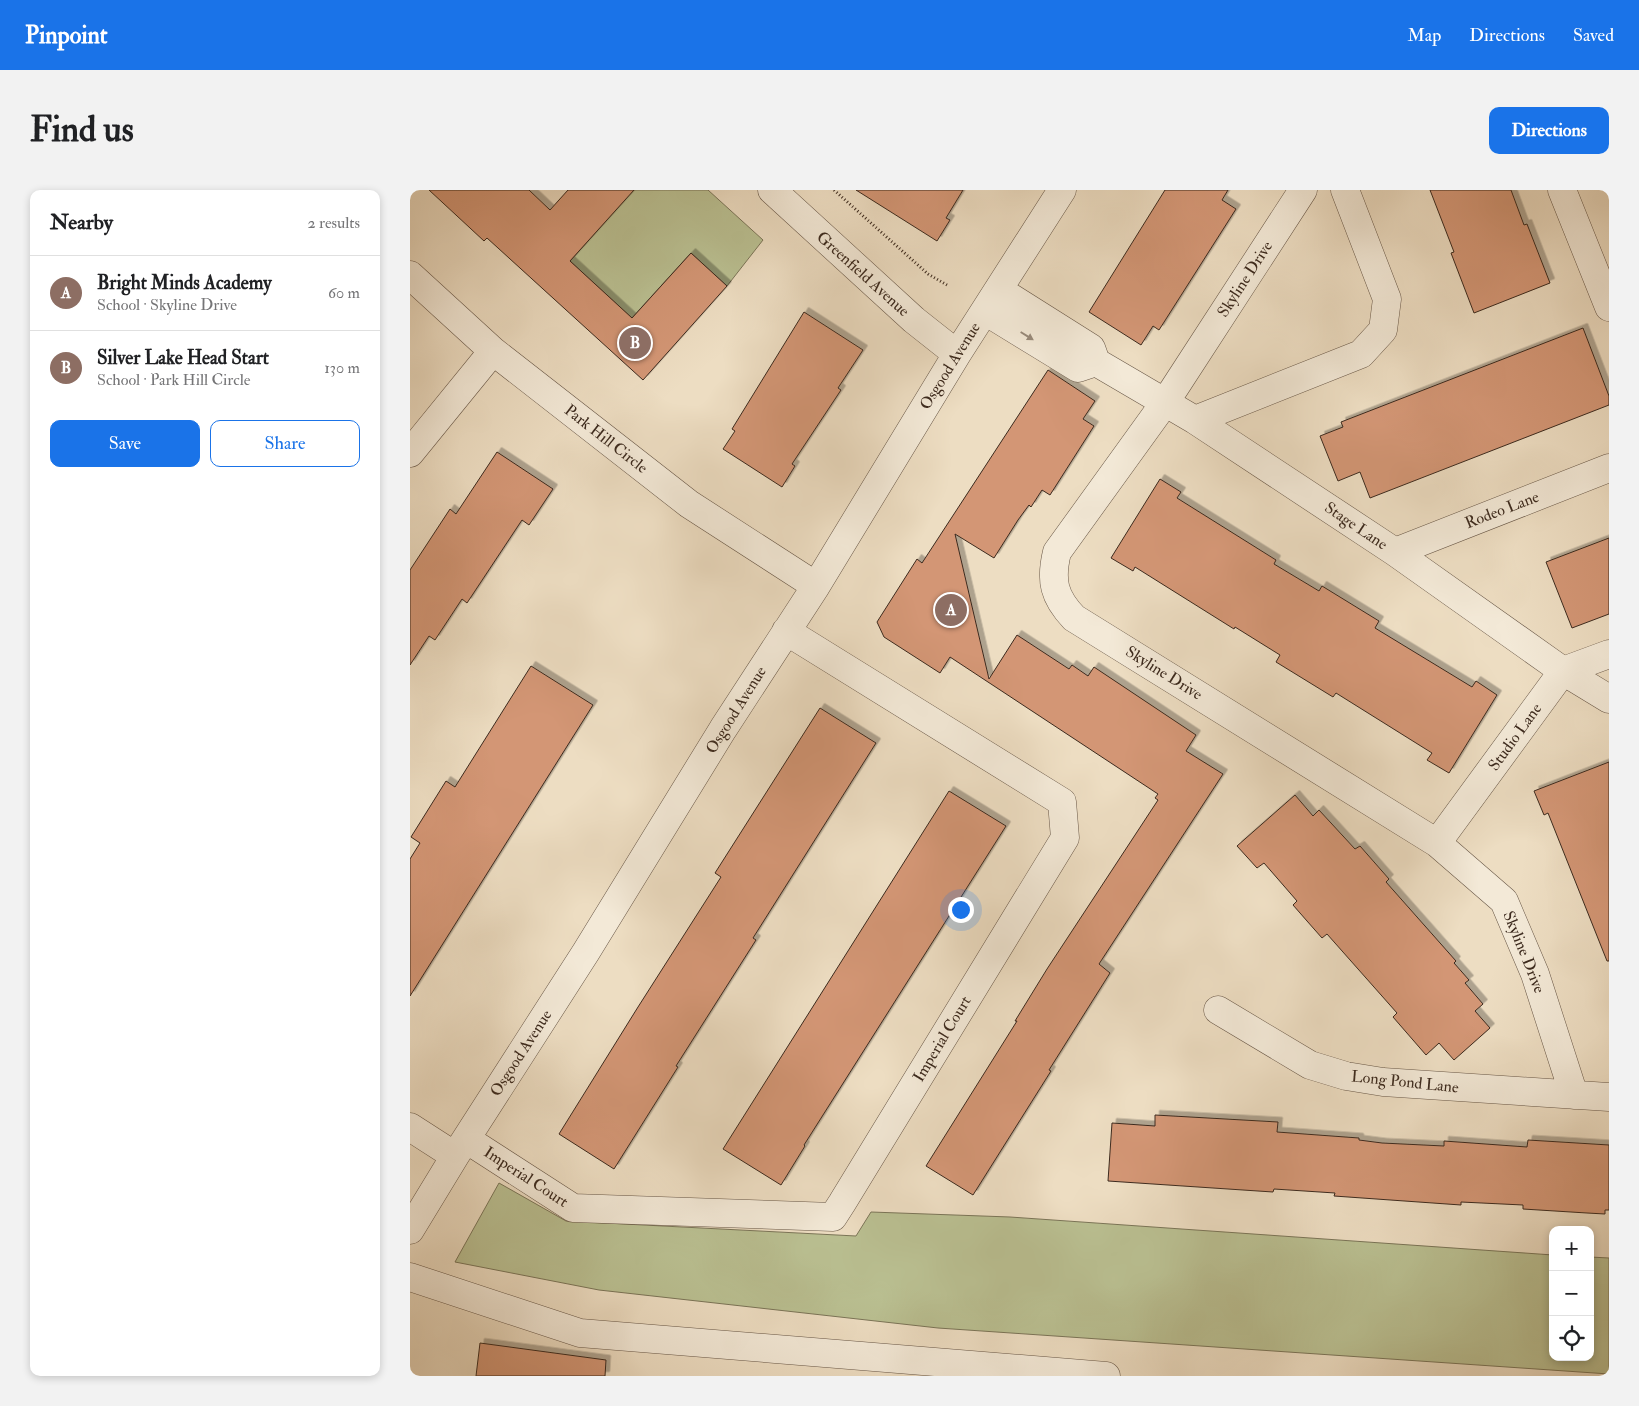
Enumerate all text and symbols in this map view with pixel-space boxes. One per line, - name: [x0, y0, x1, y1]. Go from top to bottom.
- text: Pinpoint: [25, 20, 108, 51]
- text: Map: [1408, 24, 1441, 47]
- text: Directions: [1469, 24, 1545, 47]
- text: Saved: [1573, 24, 1614, 47]
- button: Directions: [1489, 107, 1609, 154]
- text: Find us: [30, 108, 134, 152]
- text: Nearby: [50, 209, 113, 236]
- text: 2 results: [307, 213, 360, 233]
- street label: Greenfield Avenue: [812, 227, 914, 321]
- street label: Skyline Drive: [1213, 237, 1277, 321]
- text: Bright Minds Academy: [97, 271, 272, 295]
- text: A: [61, 283, 71, 303]
- text: 60 m: [328, 283, 360, 303]
- text: School · Skyline Drive: [97, 295, 237, 315]
- street label: Osgood Avenue: [915, 318, 985, 413]
- pin: B: [619, 324, 651, 362]
- one-way arrow: [1020, 332, 1033, 341]
- text: Silver Lake Head Start: [97, 346, 269, 370]
- text: B: [61, 358, 71, 378]
- text: 130 m: [324, 358, 360, 378]
- text: School · Park Hill Circle: [97, 370, 250, 390]
- street label: Park Hill Circle: [560, 400, 652, 478]
- button: Save: [50, 420, 200, 467]
- button: Share: [210, 420, 360, 467]
- street label: Rodeo Lane: [1462, 487, 1542, 533]
- street label: Stage Lane: [1321, 498, 1392, 555]
- pin: A: [935, 591, 967, 629]
- street label: Skyline Drive: [1122, 642, 1206, 705]
- street label: Osgood Avenue: [701, 662, 771, 757]
- street label: Studio Lane: [1484, 699, 1546, 775]
- your location: [948, 897, 974, 923]
- street label: Skyline Drive: [1498, 908, 1550, 996]
- street label: Imperial Court: [909, 992, 976, 1086]
- street label: Osgood Avenue: [486, 1006, 557, 1100]
- street label: Long Pond Lane: [1350, 1066, 1460, 1098]
- street label: Imperial Court: [479, 1142, 572, 1213]
- map controls: [1549, 1226, 1594, 1361]
- button: +: [1549, 1226, 1594, 1271]
- button: −: [1549, 1271, 1594, 1316]
- button: locate: [1549, 1316, 1594, 1361]

